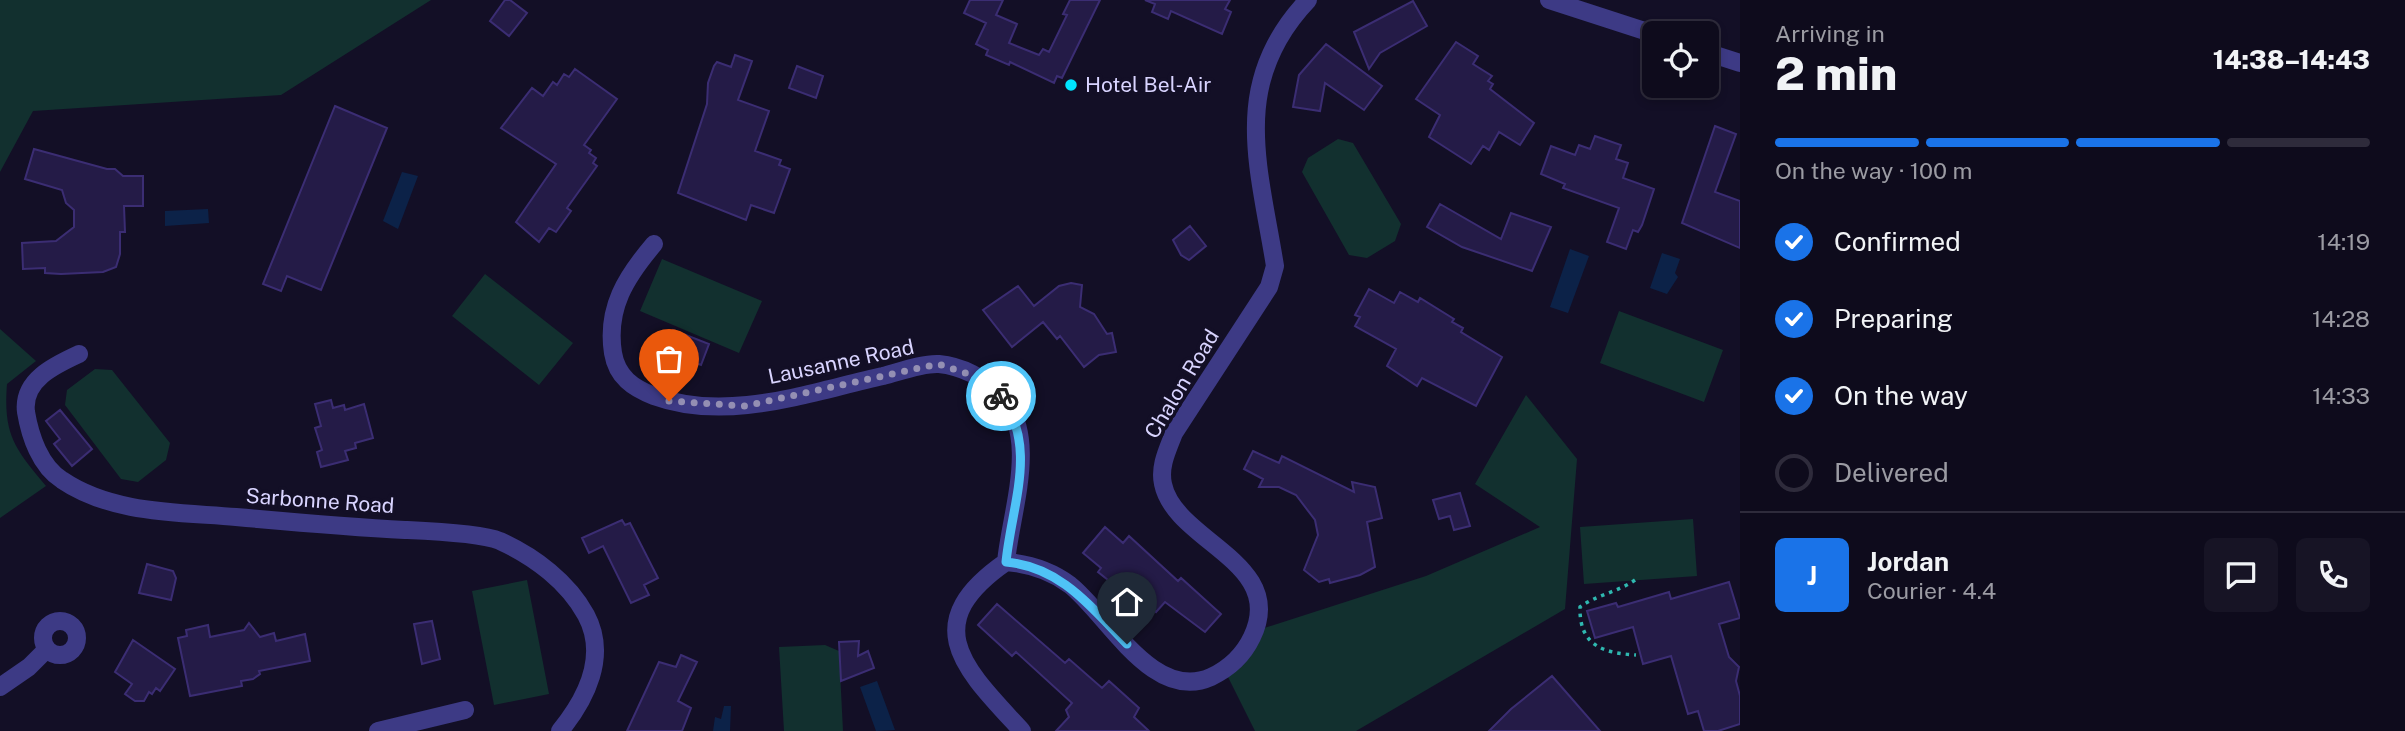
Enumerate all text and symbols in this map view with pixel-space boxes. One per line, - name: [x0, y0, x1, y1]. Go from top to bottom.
- text: Arriving in: [1775, 20, 1885, 47]
- map controls: [1642, 21, 1719, 98]
- button: locate: [1642, 21, 1719, 98]
- text: 14:38–14:43: [2213, 44, 2370, 75]
- text: 2 min: [1775, 46, 1897, 100]
- place label: Hotel Bel-Air: [1085, 72, 1211, 97]
- marker: Hotel Bel-Air: [1063, 77, 1079, 93]
- text: On the way · 100 m: [1775, 157, 1972, 184]
- icon: check: [1775, 223, 1813, 261]
- text: Confirmed: [1834, 226, 1961, 257]
- text: 14:19: [2317, 228, 2370, 255]
- icon: check: [1775, 300, 1813, 338]
- text: Preparing: [1834, 303, 1953, 334]
- text: 14:28: [2312, 305, 2370, 332]
- street label: Chalon Road: [1139, 325, 1224, 443]
- pin: [639, 329, 699, 401]
- street label: Lausanne Road: [766, 334, 916, 389]
- icon: bag: [650, 340, 688, 378]
- courier: [966, 361, 1036, 431]
- icon: bike: [982, 377, 1020, 415]
- icon: check: [1775, 377, 1813, 415]
- text: On the way: [1834, 380, 1968, 411]
- text: 14:33: [2312, 382, 2370, 409]
- text: Delivered: [1834, 457, 1949, 488]
- street label: Sarbonne Road: [245, 483, 395, 518]
- button: chat: [2204, 538, 2278, 612]
- button: phone: [2296, 538, 2370, 612]
- text: Jordan: [1867, 546, 1949, 577]
- text: J: [1807, 560, 1817, 591]
- pin: [1097, 572, 1157, 644]
- text: Courier · 4.4: [1867, 577, 1996, 604]
- icon: home: [1108, 583, 1146, 621]

